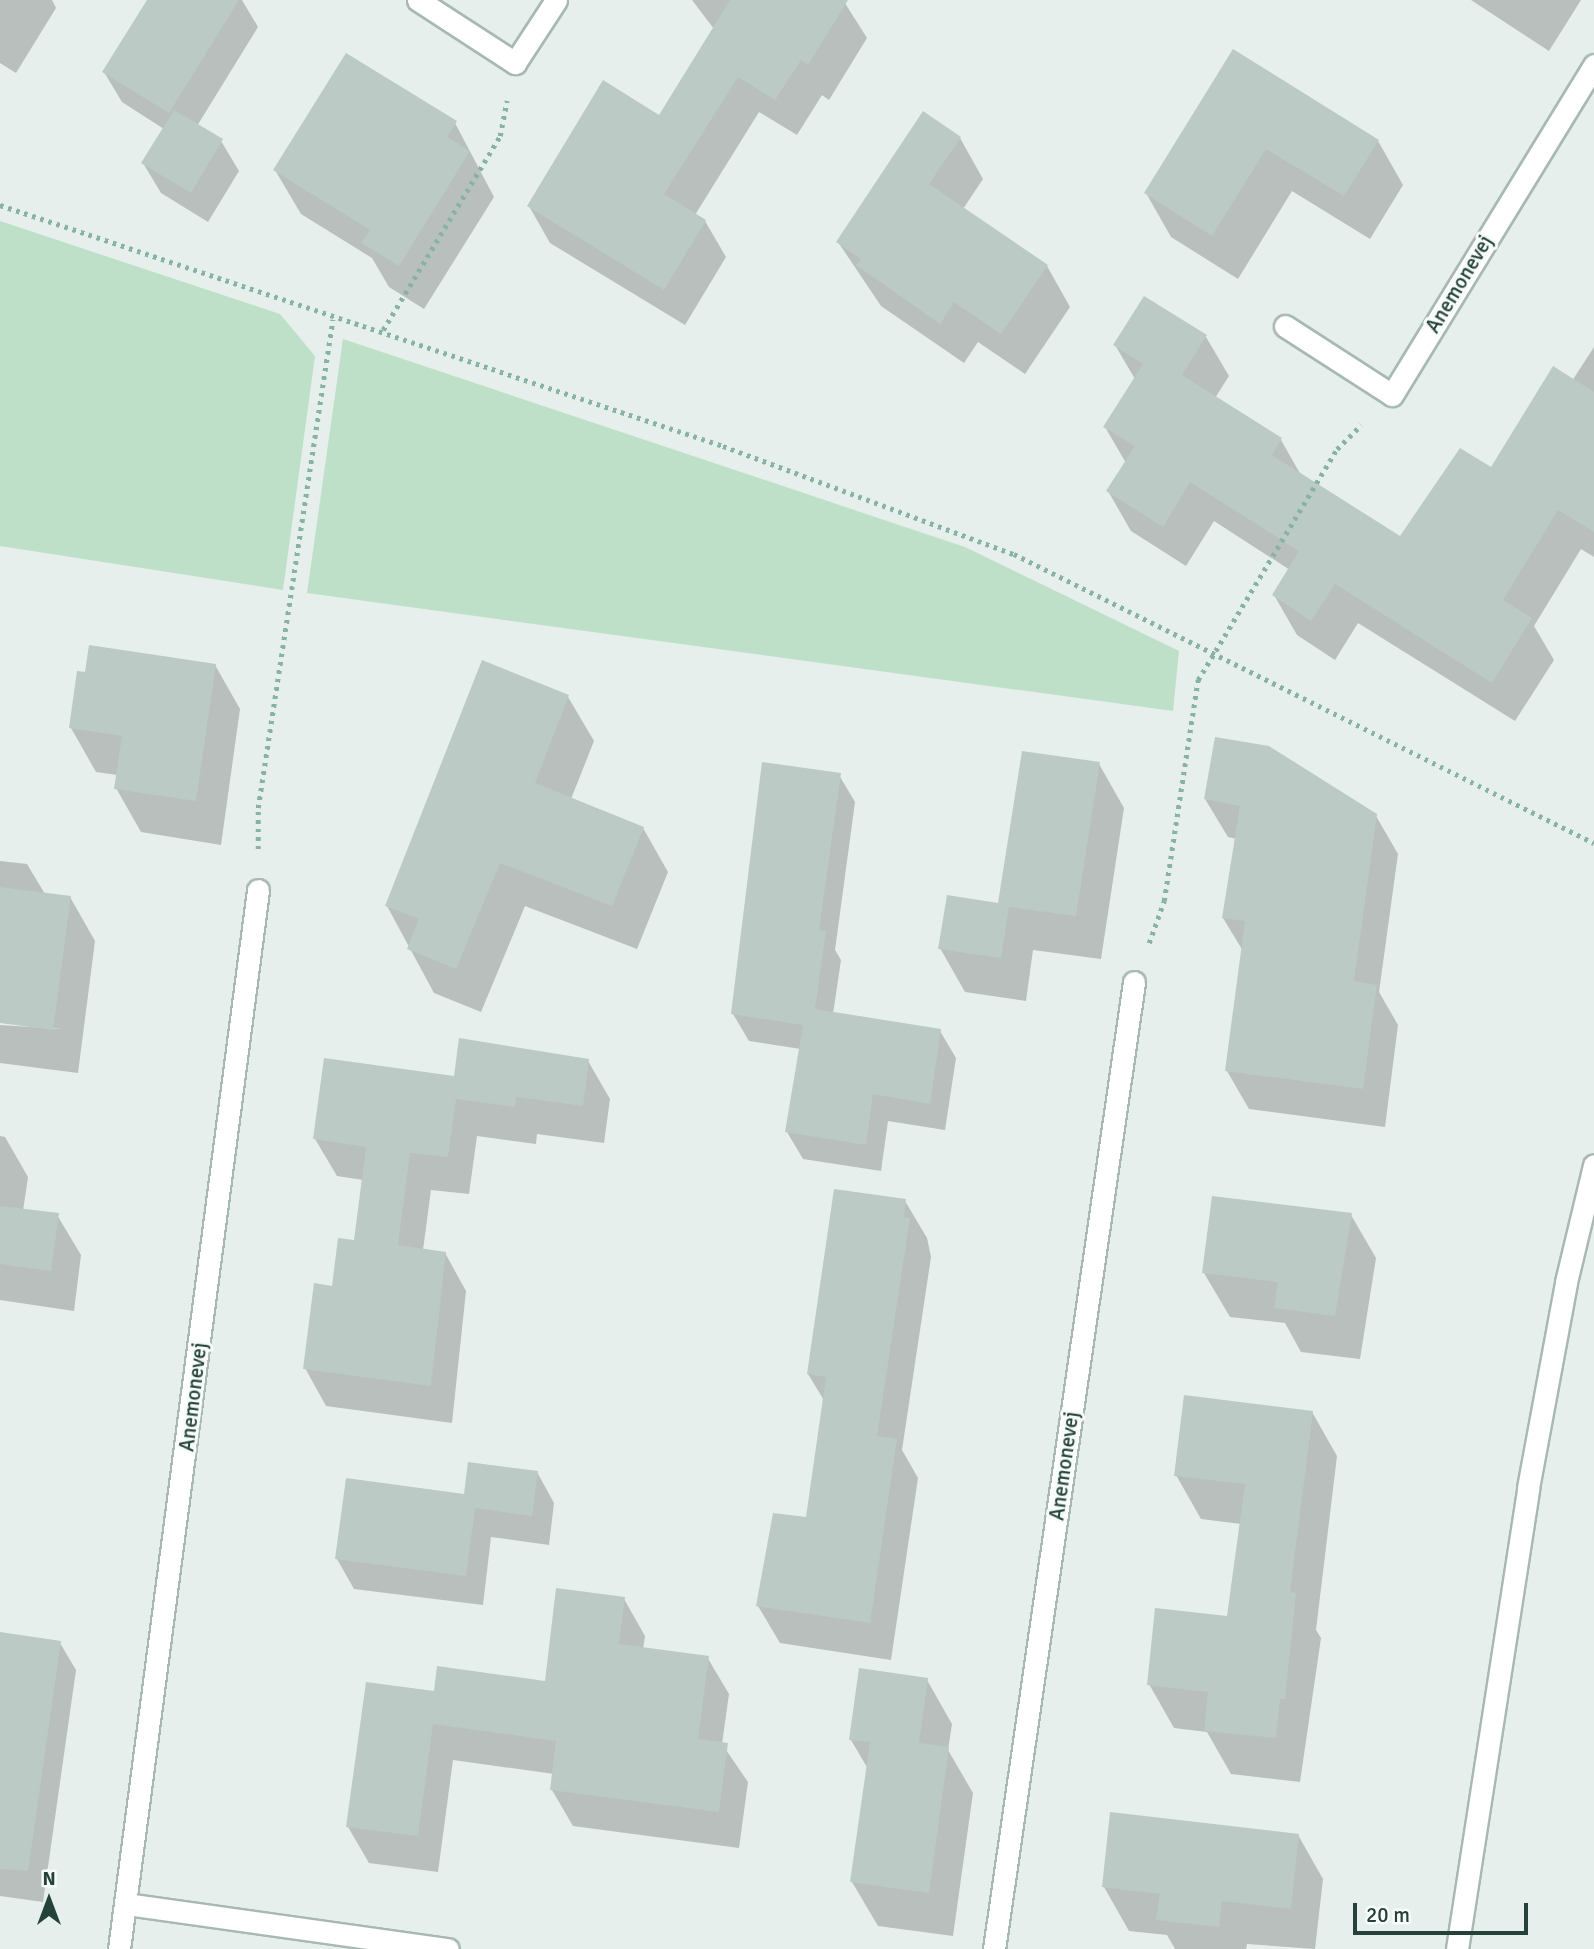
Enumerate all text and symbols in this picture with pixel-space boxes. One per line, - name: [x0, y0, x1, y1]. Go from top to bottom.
- street label: Anemonevej: [1420, 230, 1498, 338]
- street label: Anemonevej: [174, 1341, 212, 1453]
- street label: Anemonevej: [1044, 1410, 1084, 1522]
- north arrow: [14, 1865, 84, 1935]
- text: N: [42, 1867, 56, 1891]
- scale bar: [1356, 1890, 1531, 1934]
- text: 20 m: [1366, 1902, 1410, 1928]

